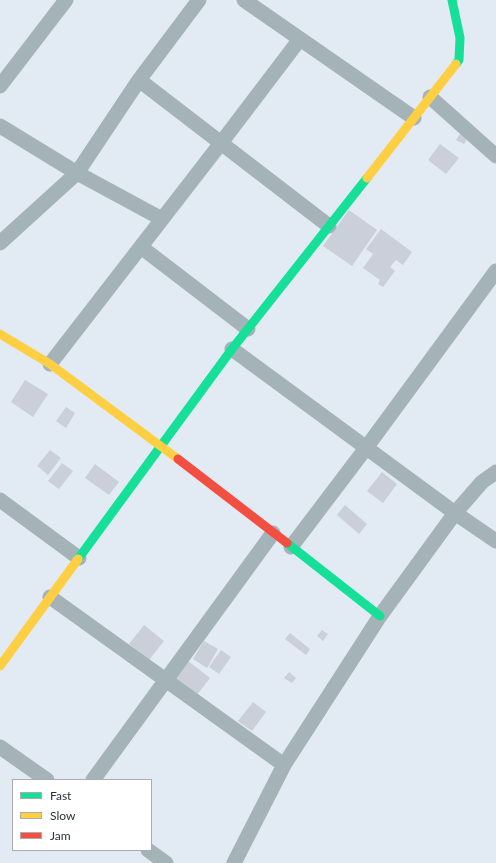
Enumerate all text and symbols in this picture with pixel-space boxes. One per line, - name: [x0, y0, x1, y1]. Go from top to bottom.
- legend: [12, 779, 152, 851]
- text: Fast: [50, 788, 71, 803]
- text: Slow: [50, 808, 75, 823]
- text: Jam: [50, 828, 71, 843]

